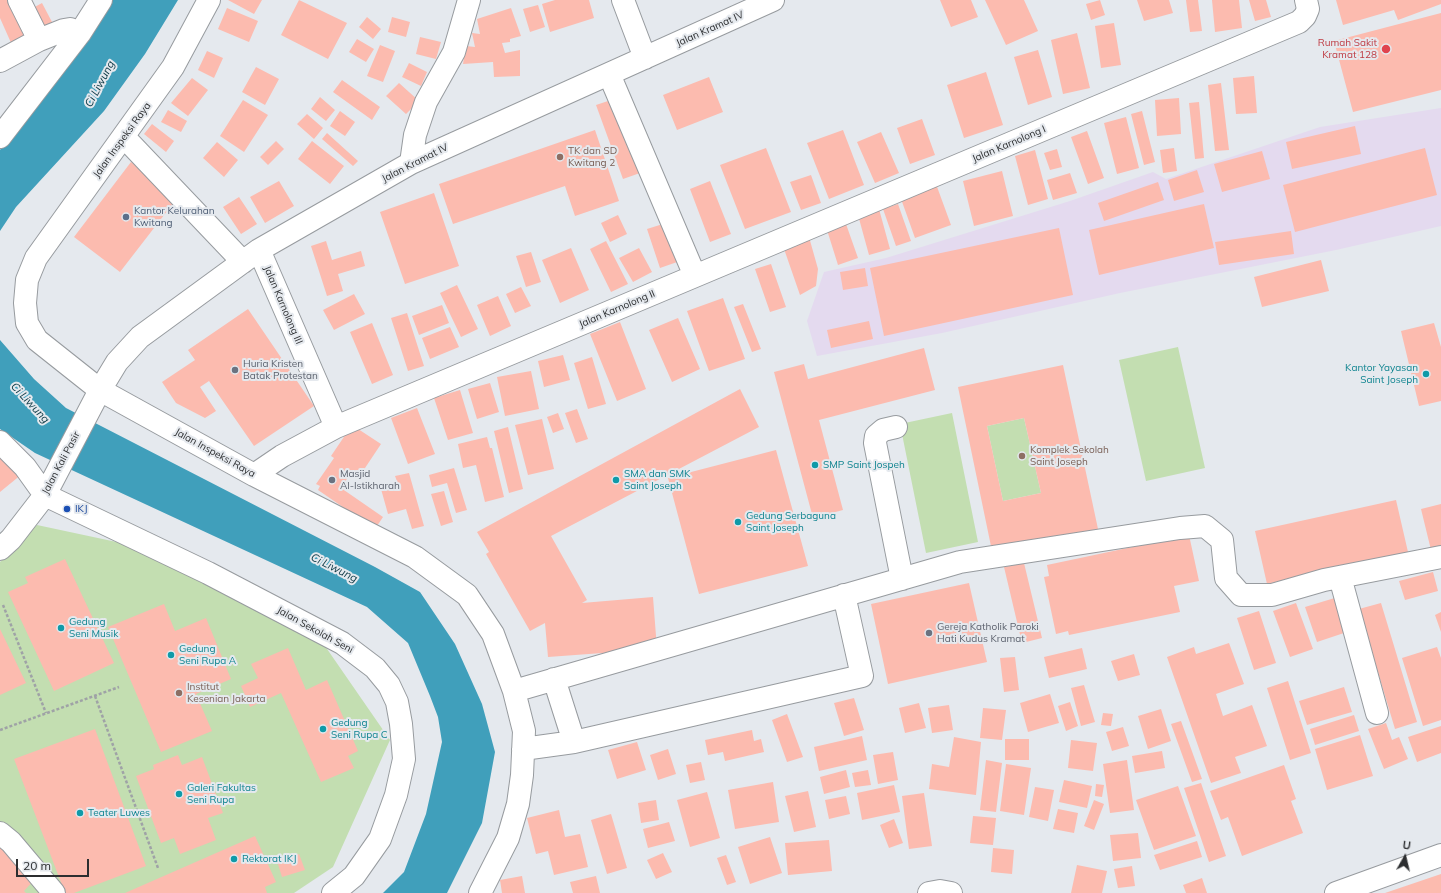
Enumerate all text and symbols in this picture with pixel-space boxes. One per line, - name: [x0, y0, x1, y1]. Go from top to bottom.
- street label: Jalan Kramat IV: [674, 9, 746, 49]
- place label: Rumah Sakit Kramat 128: [1318, 37, 1377, 60]
- marker: Rumah Sakit Kramat 128: [1380, 43, 1392, 55]
- water label: Ci Liwung: [82, 59, 118, 109]
- street label: Jalan Inspeksi Raya: [91, 100, 153, 180]
- street label: Jalan Karnolong I: [970, 123, 1048, 165]
- street label: Jalan Kramat IV: [380, 141, 450, 185]
- place label: TK dan SD Kwitang 2: [568, 145, 617, 168]
- marker: TK dan SD Kwitang 2: [555, 152, 565, 162]
- place label: Kantor Kelurahan Kwitang: [134, 205, 215, 228]
- marker: Kantor Kelurahan Kwitang: [121, 212, 131, 222]
- street label: Jalan Karnolong III: [261, 264, 305, 346]
- street label: Jalan Karnolong II: [577, 288, 657, 330]
- place label: Huria Kristen Batak Protestan: [243, 358, 318, 382]
- place label: Kantor Yayasan Saint Joseph: [1345, 362, 1418, 386]
- marker: Huria Kristen Batak Protestan: [230, 365, 240, 375]
- marker: Kantor Yayasan Saint Joseph: [1421, 369, 1431, 379]
- water label: Ci Liwung: [8, 380, 52, 426]
- street label: Jalan Inspeksi Raya: [173, 426, 257, 480]
- street label: Jalan Kali Pasir: [39, 430, 83, 496]
- place label: Komplek Sekolah Saint Joseph: [1030, 444, 1109, 468]
- marker: Komplek Sekolah Saint Joseph: [1017, 451, 1027, 461]
- place label: SMP Saint Jospeh: [823, 459, 905, 471]
- marker: SMP Saint Jospeh: [810, 460, 820, 470]
- place label: Masjid Al-Istikharah: [340, 468, 400, 492]
- place label: SMA dan SMK Saint Joseph: [624, 468, 690, 492]
- marker: Masjid Al-Istikharah: [327, 475, 337, 485]
- marker: SMA dan SMK Saint Joseph: [611, 475, 621, 485]
- place label: IKJ: [75, 503, 88, 515]
- marker: IKJ: [62, 504, 72, 514]
- place label: Gedung Serbaguna Saint Joseph: [746, 510, 836, 534]
- marker: Gedung Serbaguna Saint Joseph: [733, 517, 743, 527]
- water label: Ci Liwung: [308, 551, 360, 585]
- street label: Jalan Sekolah Seni: [275, 604, 355, 656]
- place label: Gedung Seni Musik: [69, 616, 118, 640]
- place label: Gereja Katholik Paroki Hati Kudus Kramat: [937, 621, 1039, 644]
- marker: Gedung Seni Musik: [56, 623, 66, 633]
- marker: Gereja Katholik Paroki Hati Kudus Kramat: [924, 628, 934, 638]
- place label: Gedung Seni Rupa A: [179, 643, 236, 666]
- marker: Gedung Seni Rupa A: [166, 650, 176, 660]
- place label: Institut Kesenian Jakarta: [187, 681, 266, 704]
- marker: Institut Kesenian Jakarta: [174, 688, 184, 698]
- place label: Gedung Seni Rupa C: [331, 717, 388, 740]
- marker: Gedung Seni Rupa C: [318, 724, 328, 734]
- place label: Galeri Fakultas Seni Rupa: [187, 782, 256, 806]
- marker: Galeri Fakultas Seni Rupa: [174, 789, 184, 799]
- place label: Teater Luwes: [88, 807, 150, 819]
- marker: Teater Luwes: [75, 808, 85, 818]
- north arrow: [1385, 837, 1425, 877]
- text: U: [1402, 838, 1412, 853]
- scale bar: [18, 851, 91, 877]
- place label: Rektorat IKJ: [242, 853, 297, 865]
- marker: Rektorat IKJ: [229, 854, 239, 864]
- text: 20 m: [23, 858, 51, 873]

